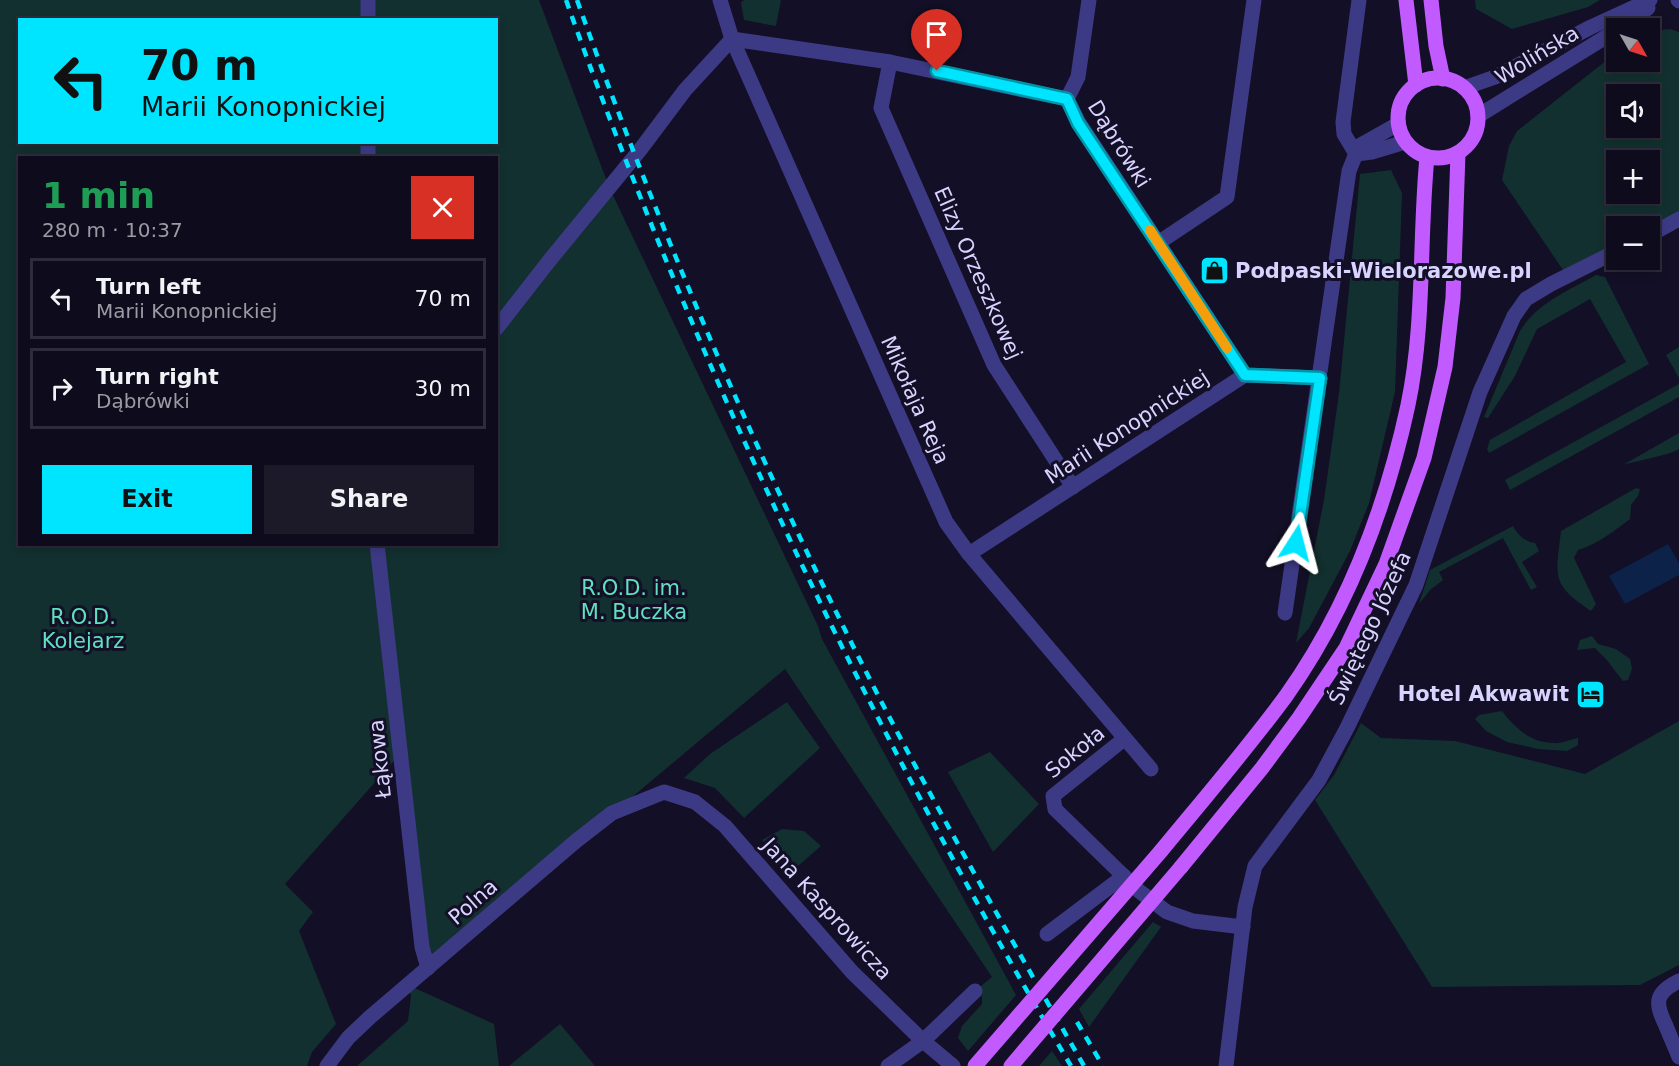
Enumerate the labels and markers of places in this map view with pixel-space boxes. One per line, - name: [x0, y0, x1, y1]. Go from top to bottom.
- pin: [911, 9, 962, 71]
- shop icon: Podpaski-Wielorazowe.pl: [1198, 255, 1230, 287]
- place label: Podpaski-Wielorazowe.pl: [1235, 259, 1532, 283]
- hotel icon: Hotel Akwawit: [1574, 678, 1606, 710]
- place label: Hotel Akwawit: [1398, 682, 1569, 706]

